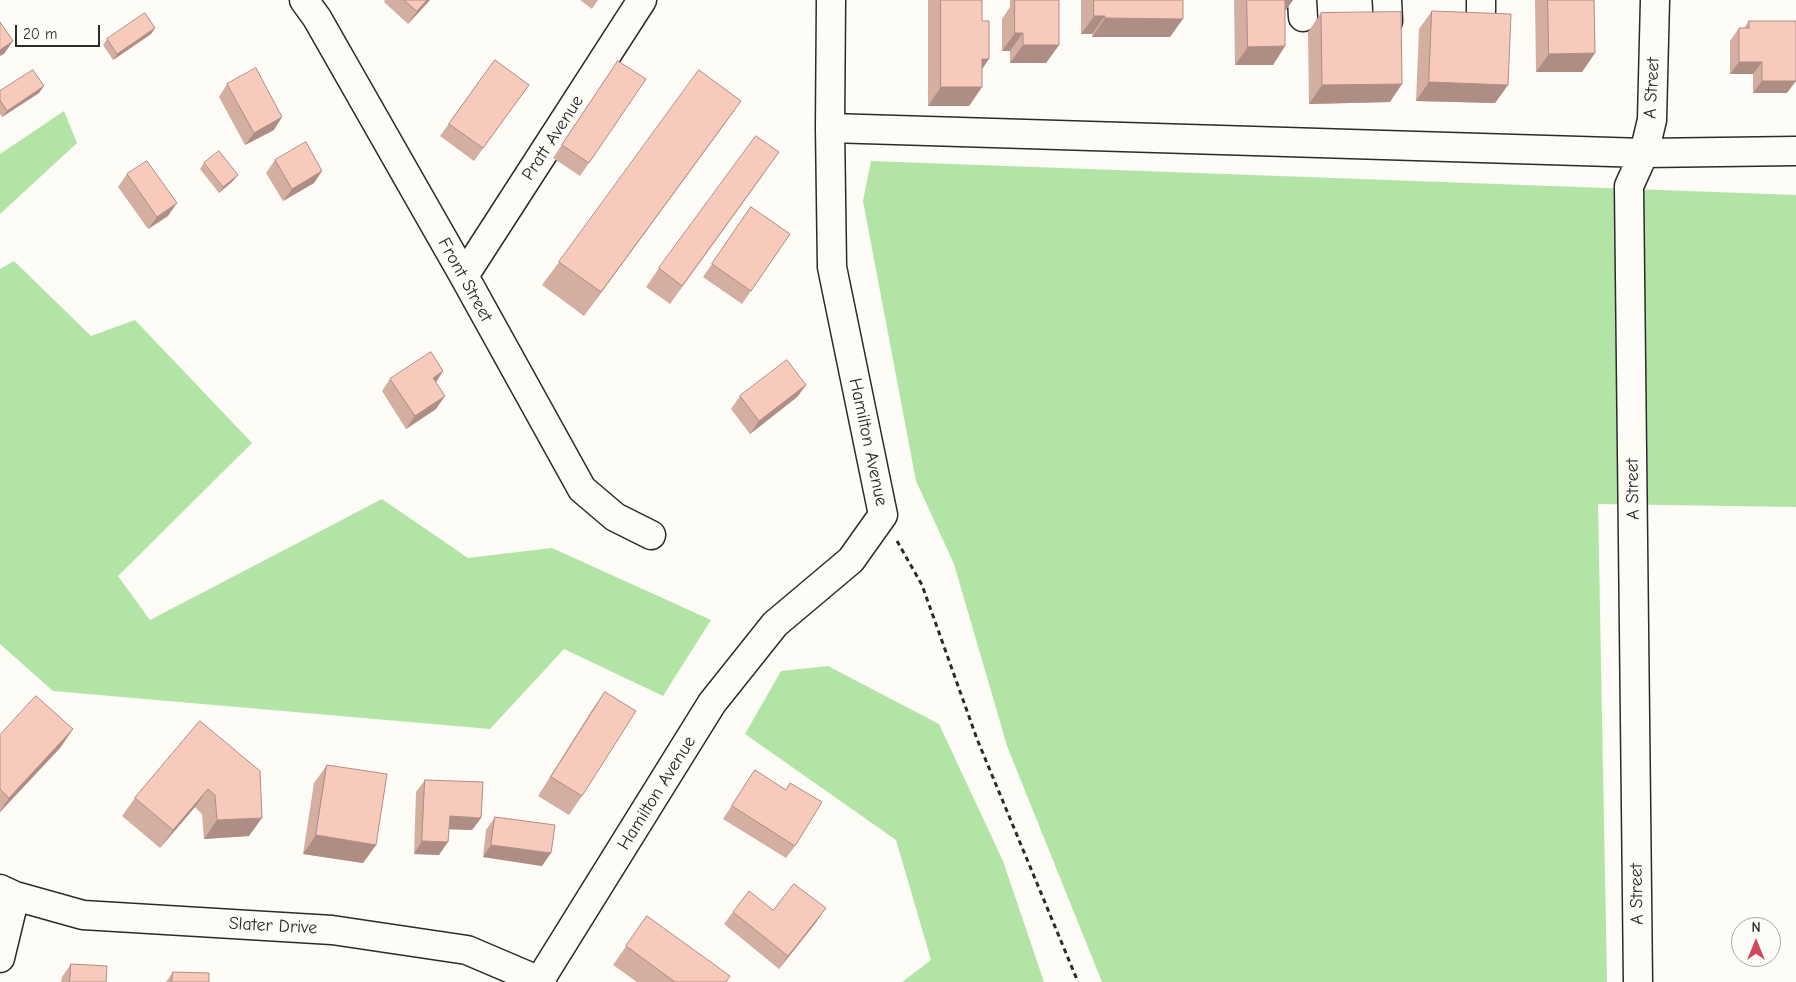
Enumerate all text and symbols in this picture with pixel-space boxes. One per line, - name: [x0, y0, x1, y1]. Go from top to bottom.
- scale bar: [18, 15, 102, 47]
- text: 20 m: [23, 25, 57, 43]
- street label: A Street: [1640, 57, 1664, 119]
- street label: Pratt Avenue: [517, 91, 589, 185]
- street label: Front Street: [433, 234, 497, 326]
- street label: Hamilton Avenue: [844, 376, 892, 508]
- street label: A Street: [1622, 458, 1644, 520]
- street label: Hamilton Avenue: [613, 732, 701, 854]
- street label: A Street: [1626, 863, 1648, 925]
- street label: Slater Drive: [228, 913, 318, 939]
- north arrow: [1731, 917, 1781, 967]
- text: N: [1751, 919, 1761, 936]

